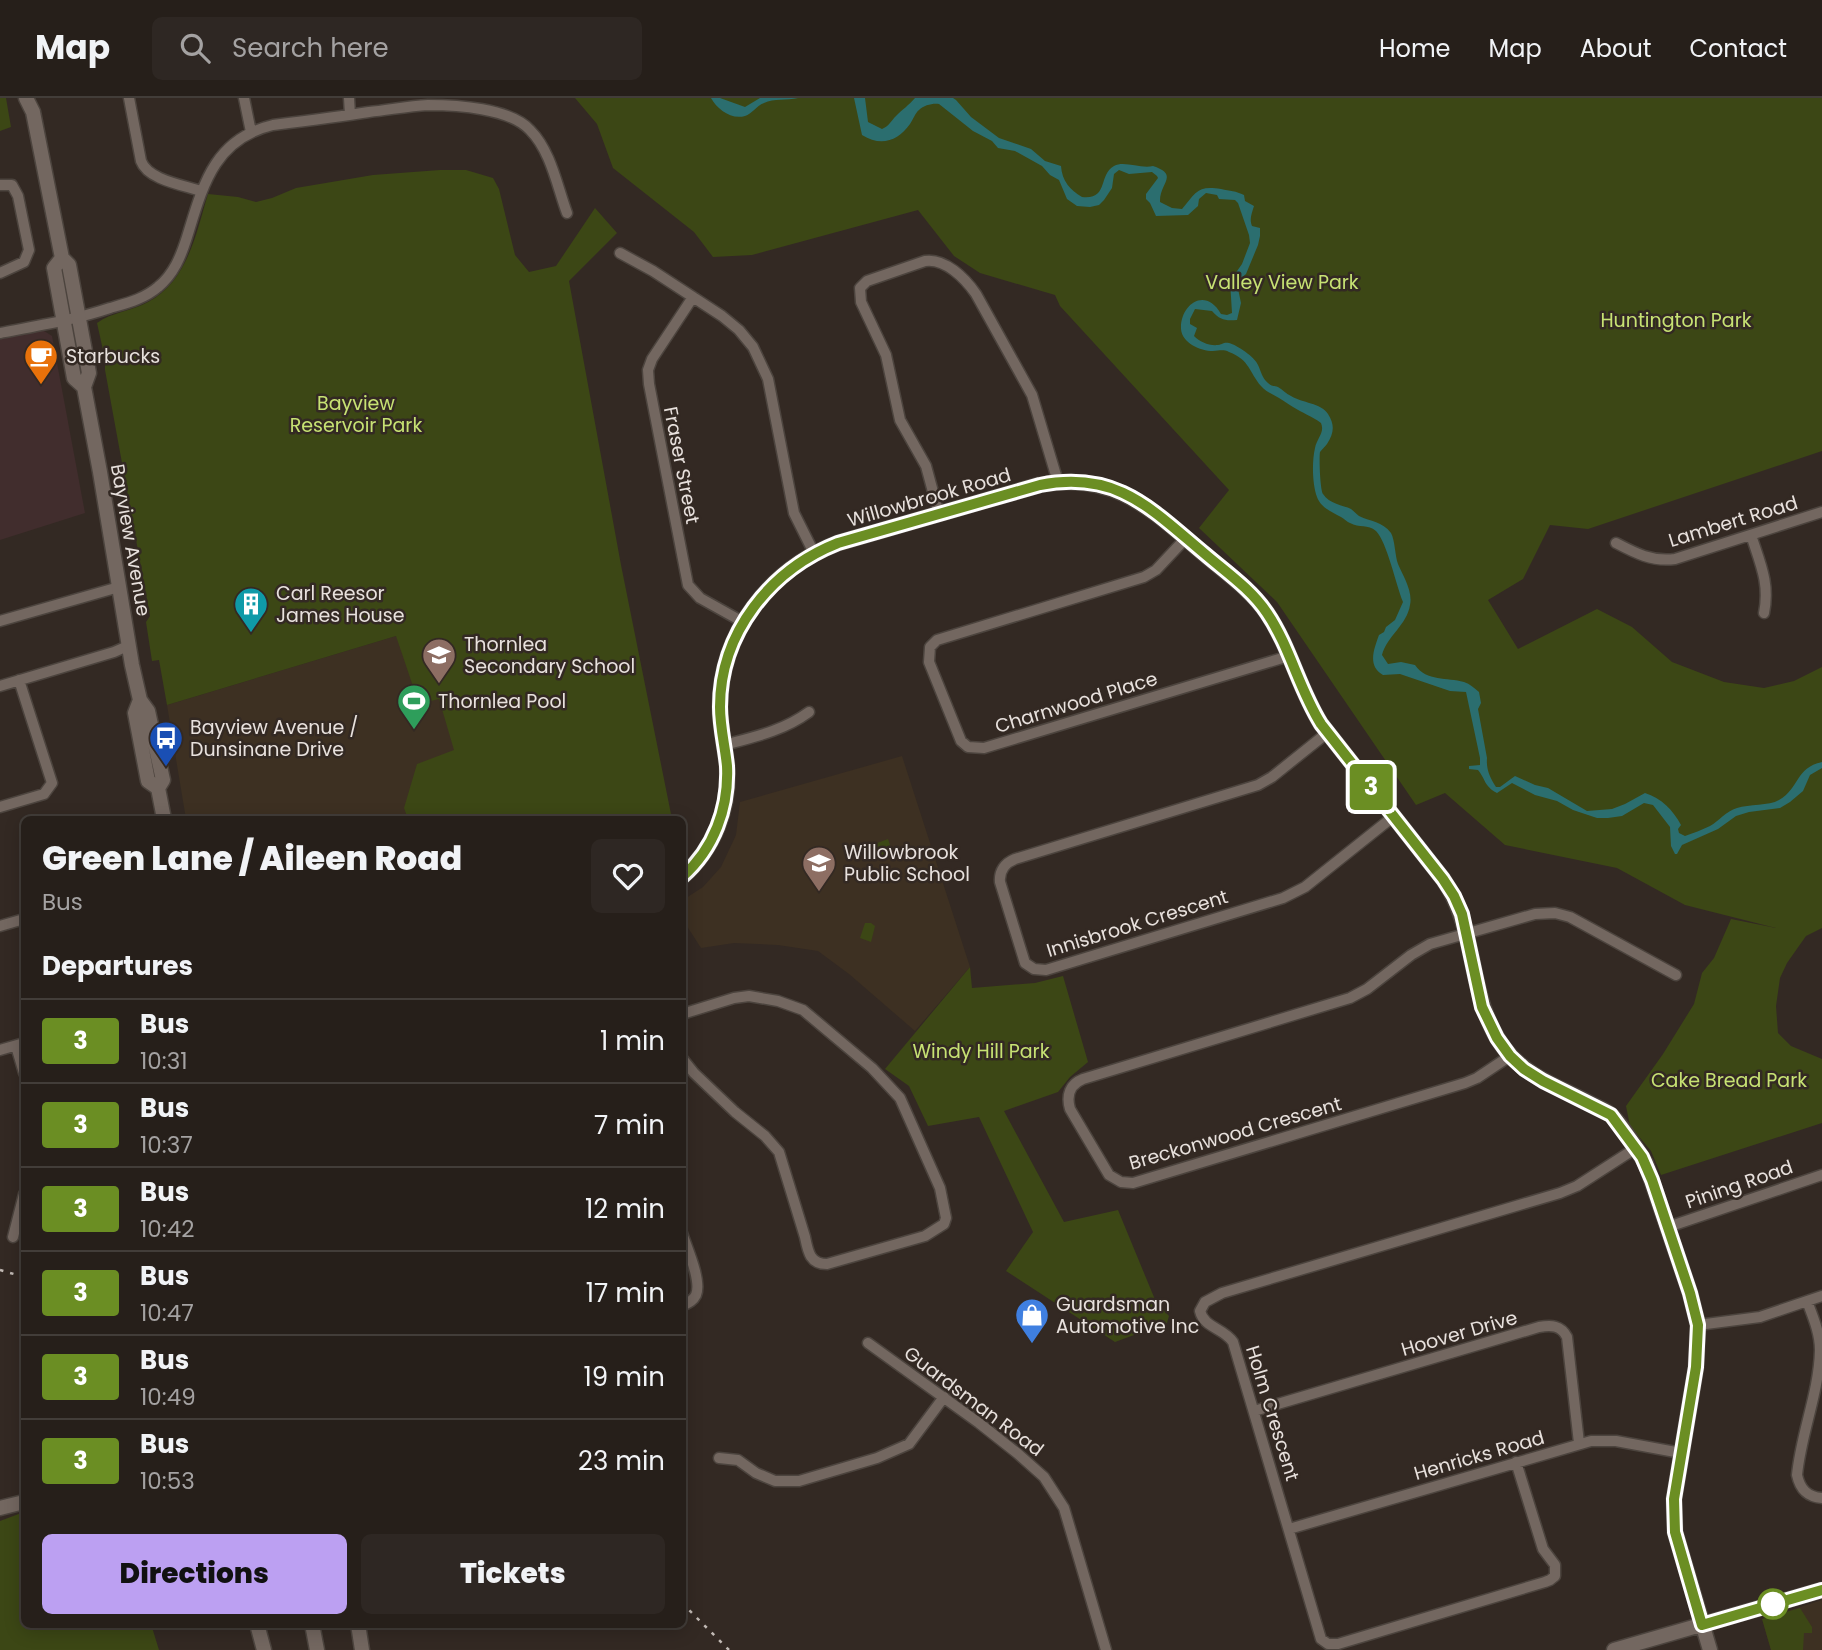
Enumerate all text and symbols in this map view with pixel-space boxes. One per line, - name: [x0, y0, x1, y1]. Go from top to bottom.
- search box: [152, 17, 642, 80]
- text: Map: [35, 24, 110, 71]
- icon: search: [176, 29, 214, 67]
- text: Search here: [232, 30, 389, 66]
- text: Home: [1379, 32, 1451, 65]
- text: Map: [1489, 32, 1542, 65]
- text: About: [1580, 32, 1651, 65]
- text: Contact: [1689, 32, 1787, 65]
- park label: Valley View Park: [1205, 269, 1359, 296]
- park label: Huntington Park: [1600, 307, 1752, 334]
- cafe icon: Starbucks: [22, 337, 60, 386]
- place label: Starbucks: [66, 343, 160, 370]
- park label: Bayview Reservoir Park: [290, 390, 422, 439]
- street label: Fraser Street: [657, 404, 706, 526]
- street label: Willowbrook Road: [844, 461, 1014, 534]
- street label: Bayview Avenue: [104, 462, 157, 618]
- street label: Lambert Road: [1665, 489, 1801, 554]
- place label: Carl Reesor James House: [276, 580, 404, 629]
- building icon: Carl Reesor James House: [232, 585, 270, 634]
- place label: Thornlea Secondary School: [464, 631, 635, 680]
- school or university icon: Thornlea Secondary School: [420, 636, 458, 685]
- street label: Charnwood Place: [992, 665, 1161, 740]
- sports icon: Thornlea Pool: [395, 682, 433, 731]
- place label: Thornlea Pool: [438, 688, 566, 715]
- place label: Bayview Avenue / Dunsinane Drive: [190, 714, 358, 763]
- bus stop icon: Bayview Avenue / Dunsinane Drive: [147, 719, 185, 768]
- line badge: 3: [1348, 764, 1394, 810]
- text: 3: [1364, 770, 1378, 803]
- text: Green Lane / Aileen Road: [42, 835, 462, 882]
- button: heart: [591, 839, 665, 913]
- place label: Willowbrook Public School: [844, 839, 970, 888]
- school or university icon: Willowbrook Public School: [800, 844, 838, 893]
- street label: Innisbrook Crescent: [1043, 883, 1231, 964]
- text: Bus: [42, 886, 83, 918]
- text: Departures: [42, 948, 193, 984]
- text: Bus: [140, 1006, 189, 1042]
- text: 1 min: [600, 1023, 665, 1059]
- text: 3: [73, 1024, 88, 1057]
- park label: Windy Hill Park: [913, 1038, 1050, 1065]
- text: 10:31: [140, 1045, 188, 1077]
- park label: Cake Bread Park: [1651, 1067, 1807, 1094]
- text: Bus: [140, 1090, 189, 1126]
- street label: Breckonwood Crescent: [1126, 1090, 1345, 1177]
- text: 7 min: [594, 1107, 665, 1143]
- text: 3: [73, 1108, 88, 1141]
- text: 10:37: [140, 1129, 193, 1161]
- street label: Pining Road: [1682, 1153, 1797, 1215]
- text: Bus: [140, 1174, 189, 1210]
- text: 12 min: [585, 1191, 665, 1227]
- text: 3: [73, 1192, 88, 1225]
- text: 10:42: [140, 1213, 194, 1245]
- text: Bus: [140, 1258, 189, 1294]
- text: 17 min: [586, 1275, 665, 1311]
- text: 3: [73, 1276, 88, 1309]
- place label: Guardsman Automotive Inc: [1056, 1291, 1199, 1340]
- shop icon: Guardsman Automotive Inc: [1013, 1296, 1051, 1345]
- text: 10:47: [140, 1297, 194, 1329]
- street label: Hoover Drive: [1398, 1304, 1520, 1363]
- street label: Guardsman Road: [898, 1340, 1049, 1463]
- text: Bus: [140, 1342, 189, 1378]
- street label: Holm Crescent: [1239, 1342, 1306, 1484]
- text: 19 min: [584, 1359, 665, 1395]
- text: 3: [73, 1360, 88, 1393]
- text: 10:49: [140, 1381, 196, 1413]
- street label: Henricks Road: [1411, 1424, 1548, 1487]
- text: Bus: [140, 1426, 189, 1462]
- text: 23 min: [578, 1443, 665, 1479]
- text: 3: [73, 1444, 88, 1477]
- text: 10:53: [140, 1465, 195, 1497]
- button: Directions: [42, 1534, 347, 1614]
- button: Tickets: [361, 1534, 665, 1614]
- unlabelled marker: [1758, 1589, 1788, 1619]

